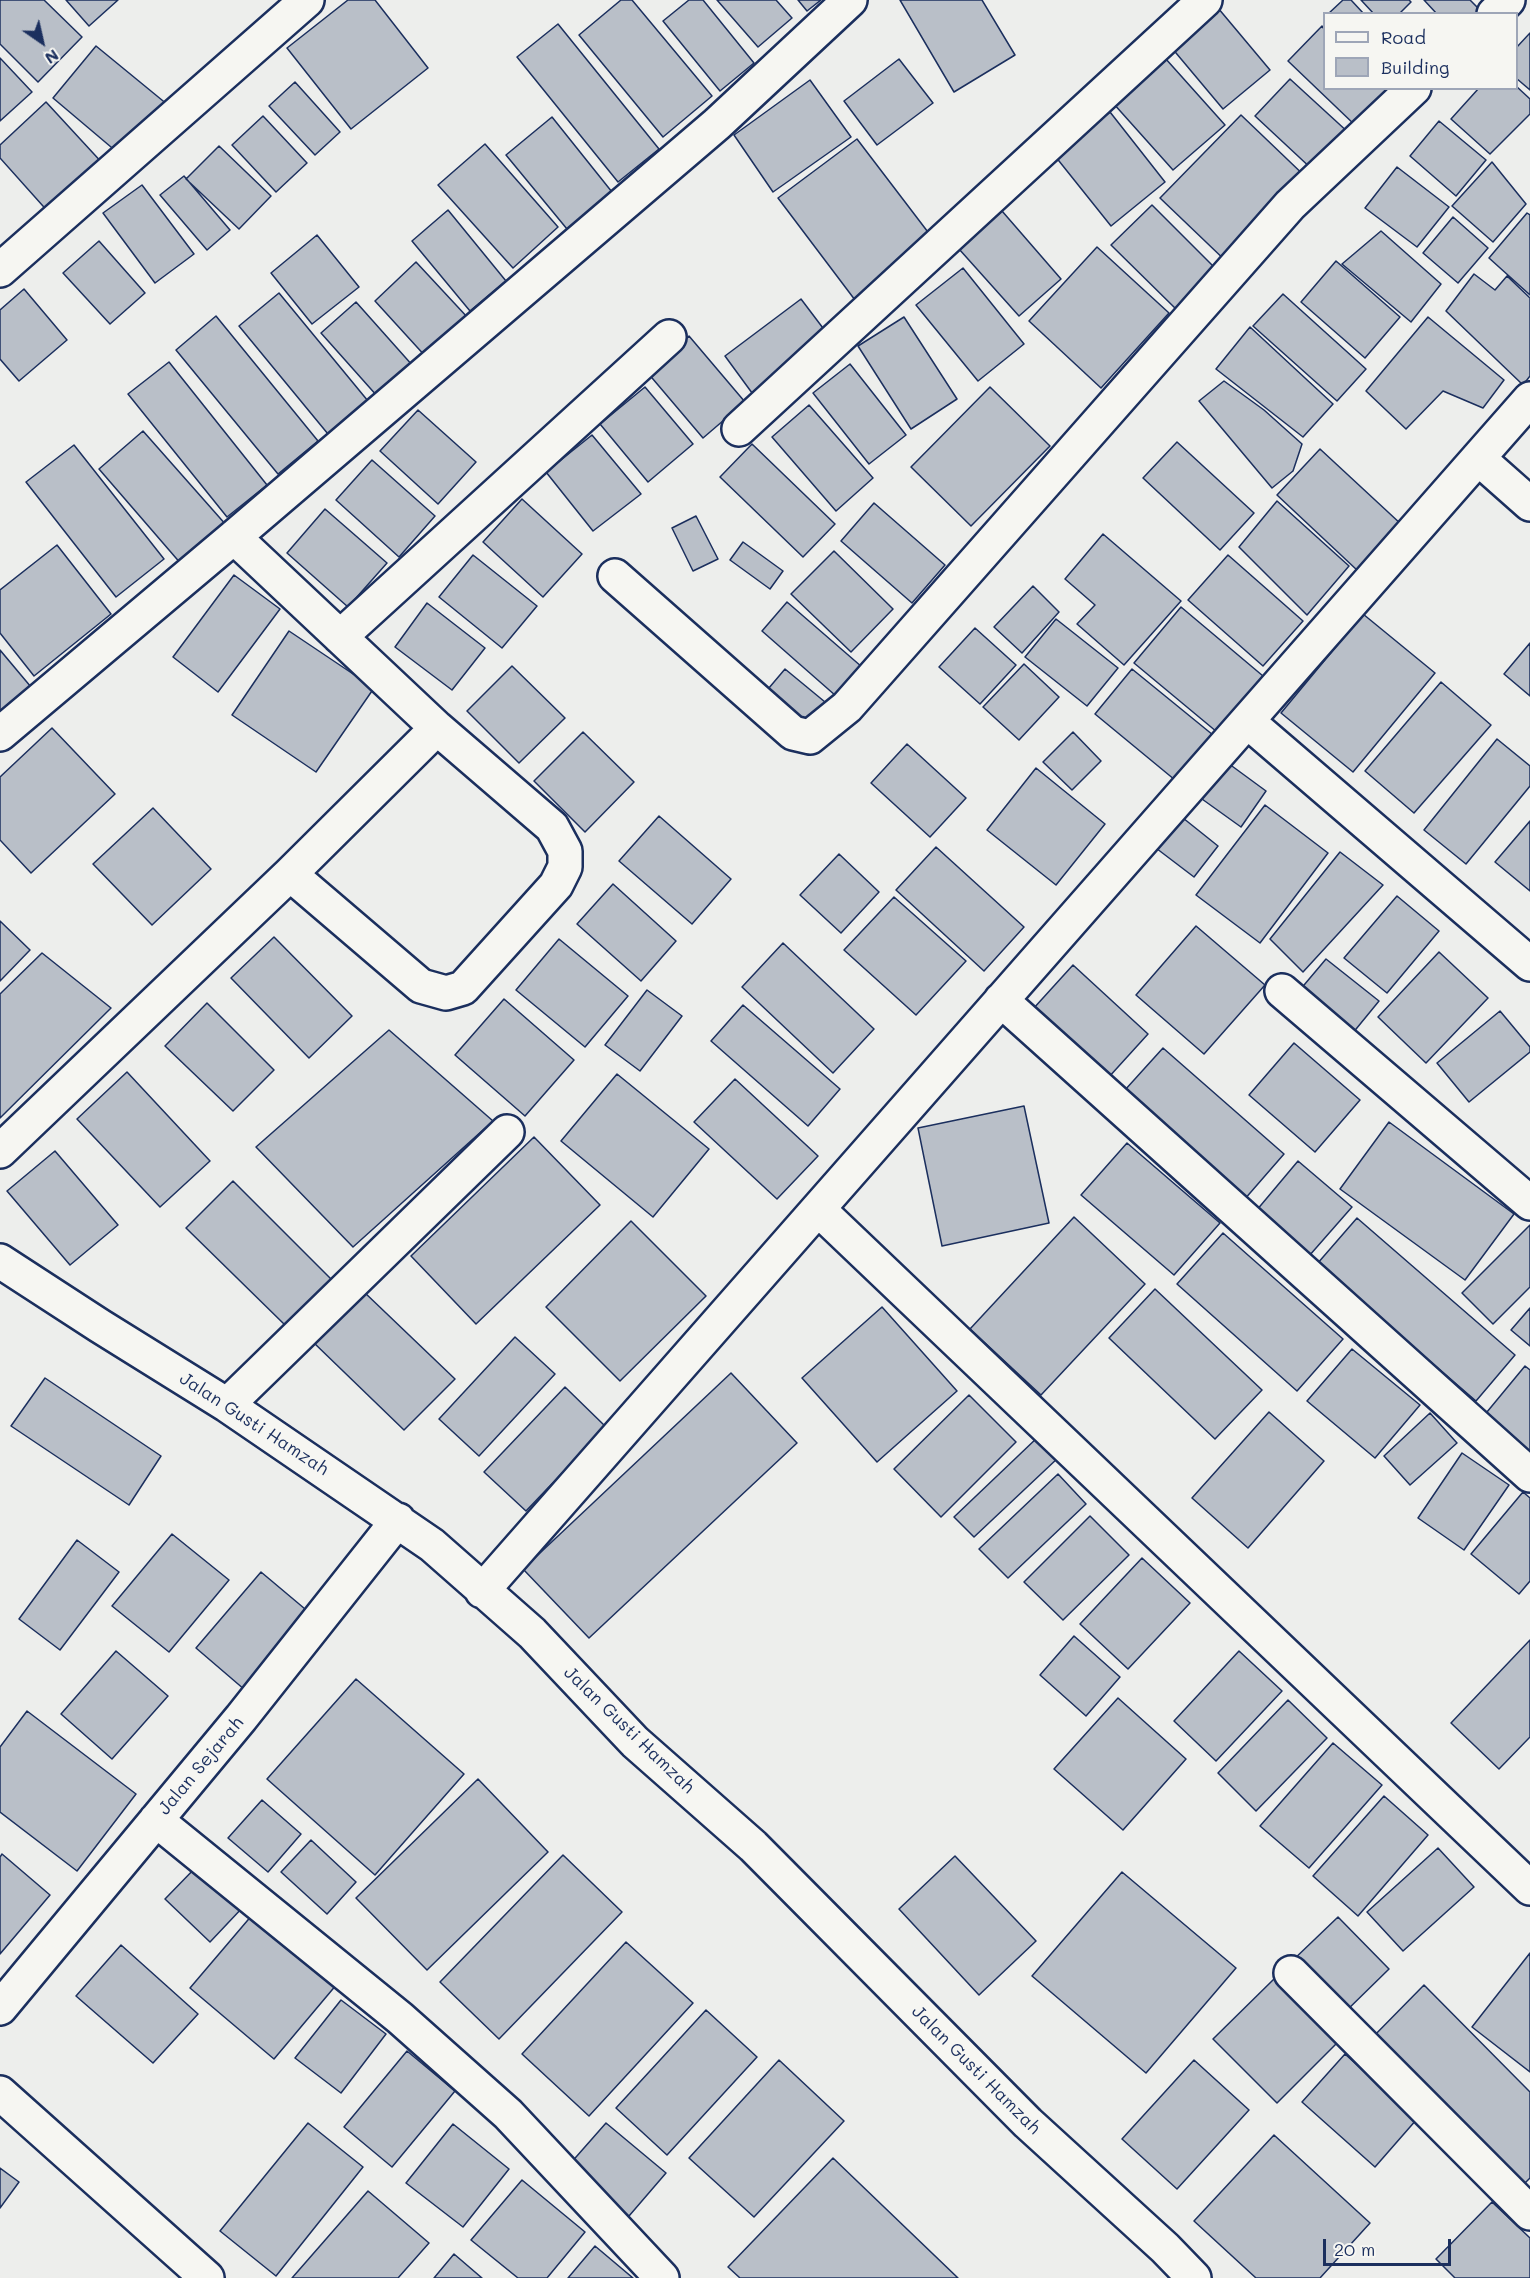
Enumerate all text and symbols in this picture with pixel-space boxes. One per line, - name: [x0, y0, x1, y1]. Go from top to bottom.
- north arrow: [12, 12, 72, 72]
- legend: [1323, 12, 1518, 90]
- text: Road: [1381, 25, 1426, 49]
- text: N: [41, 45, 63, 69]
- text: Building: [1381, 55, 1449, 79]
- street label: Jalan Gusti Hamzah: [175, 1368, 333, 1480]
- street label: Jalan Gusti Hamzah: [559, 1662, 699, 1798]
- street label: Jalan Sejarah: [154, 1713, 248, 1819]
- street label: Jalan Gusti Hamzah: [907, 2001, 1045, 2139]
- scale bar: [1326, 2227, 1454, 2265]
- text: 20 m: [1334, 2237, 1375, 2261]

